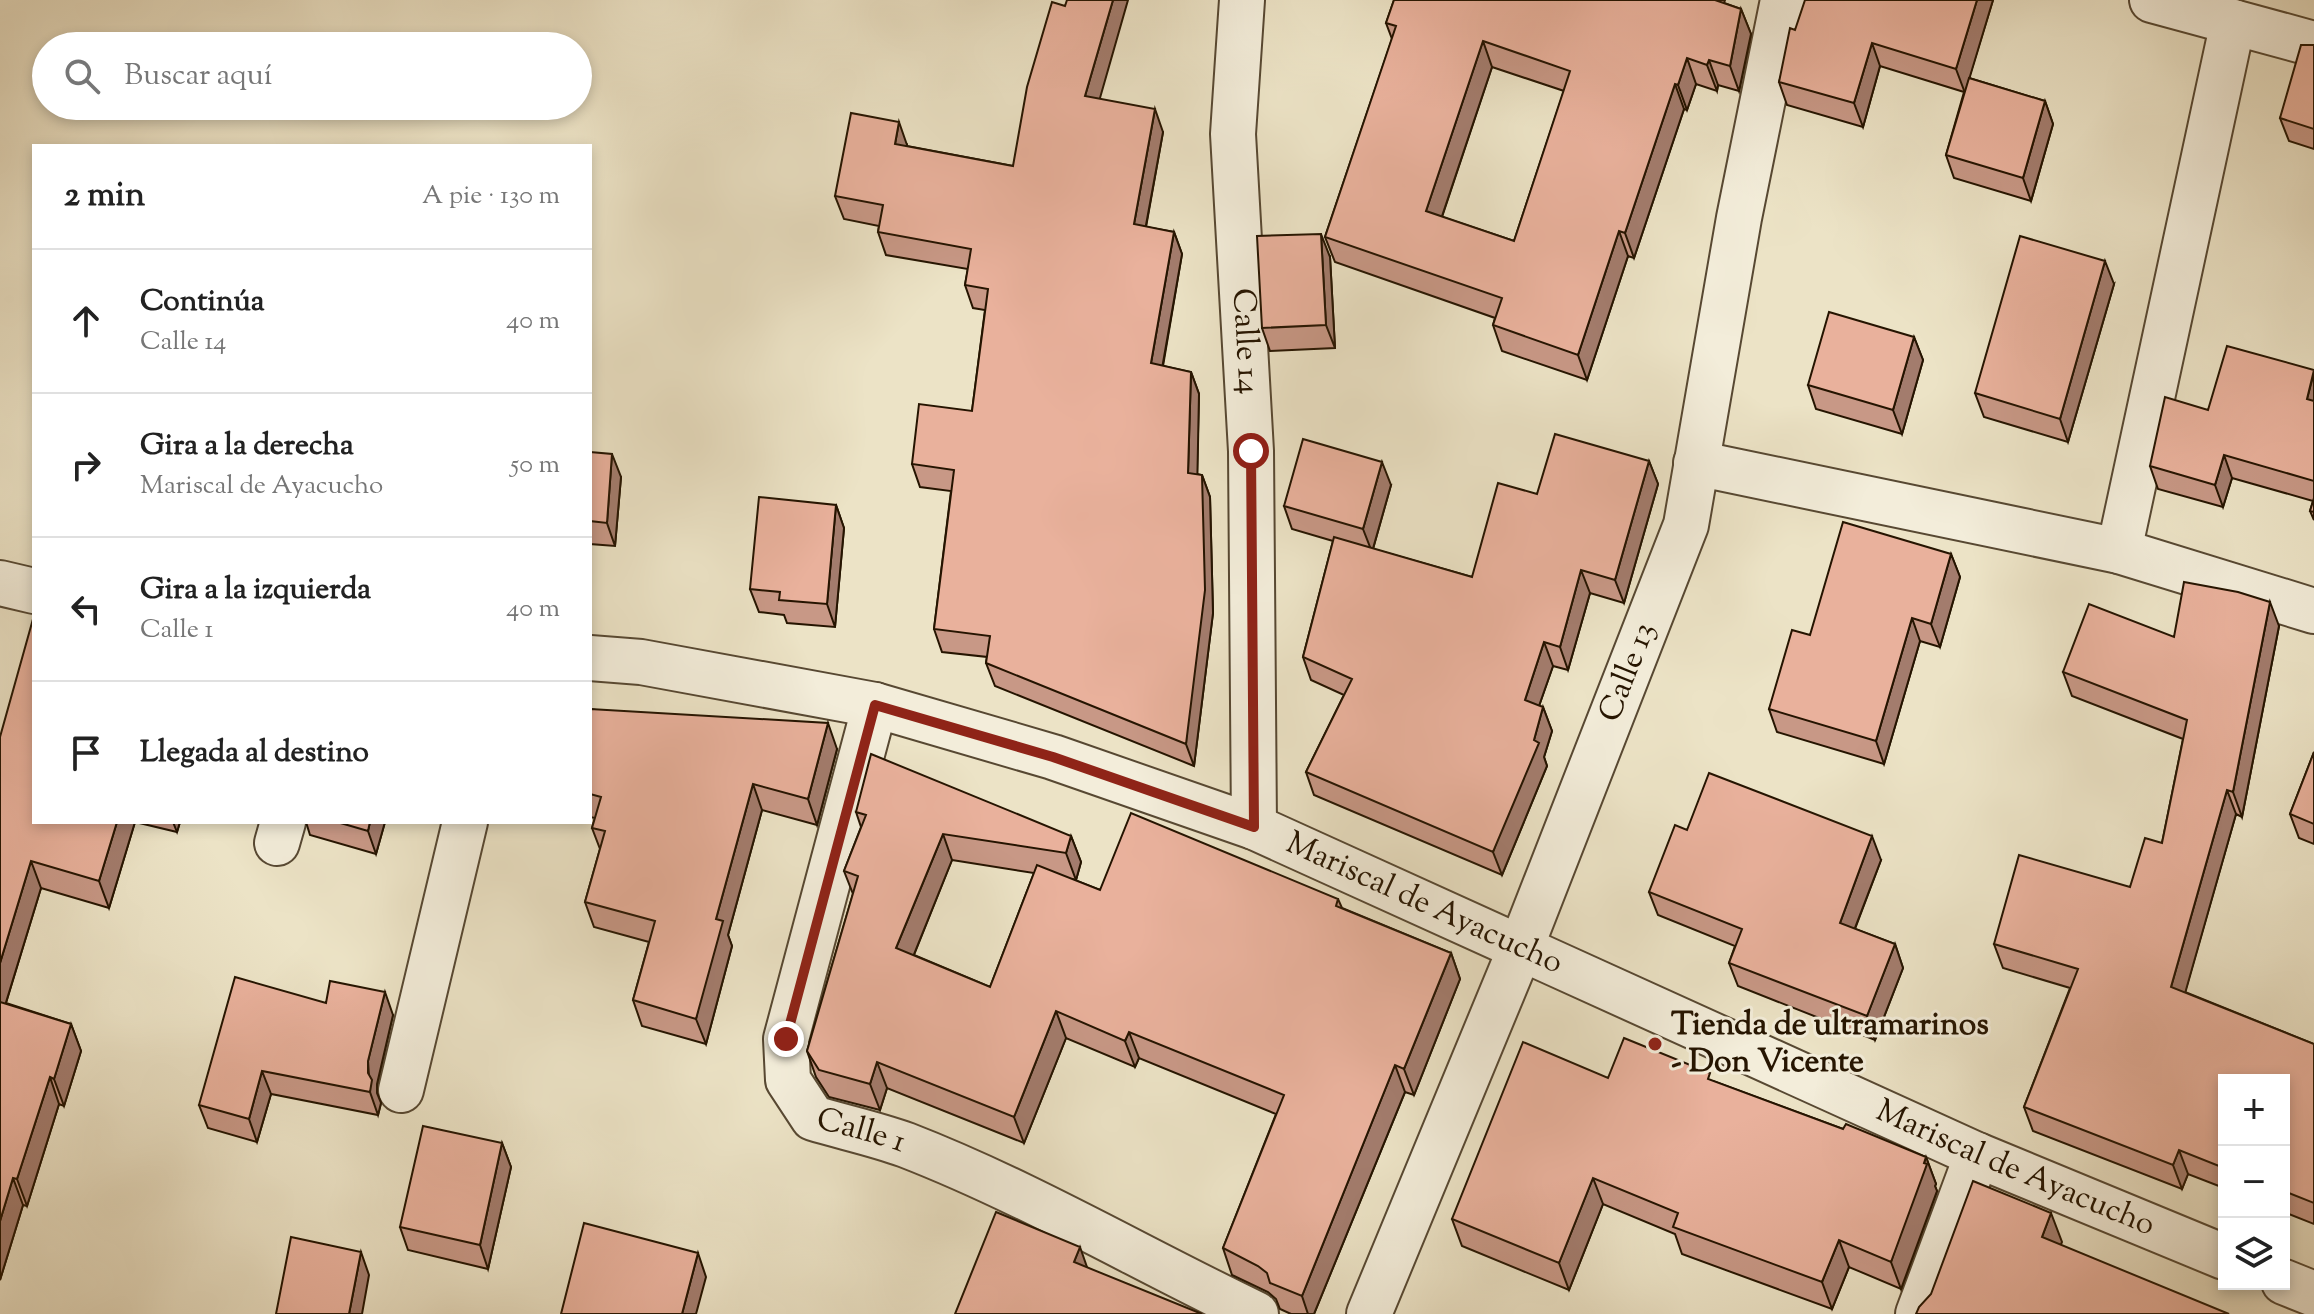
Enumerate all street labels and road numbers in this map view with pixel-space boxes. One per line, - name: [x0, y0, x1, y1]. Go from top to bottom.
- street label: Calle 14: [1219, 287, 1271, 396]
- street label: Calle 13: [1588, 616, 1669, 729]
- street label: Mariscal de Ayacucho: [1278, 821, 1570, 987]
- street label: Mariscal de Ayacucho: [1868, 1089, 2162, 1249]
- street label: Calle 1: [811, 1097, 912, 1166]

